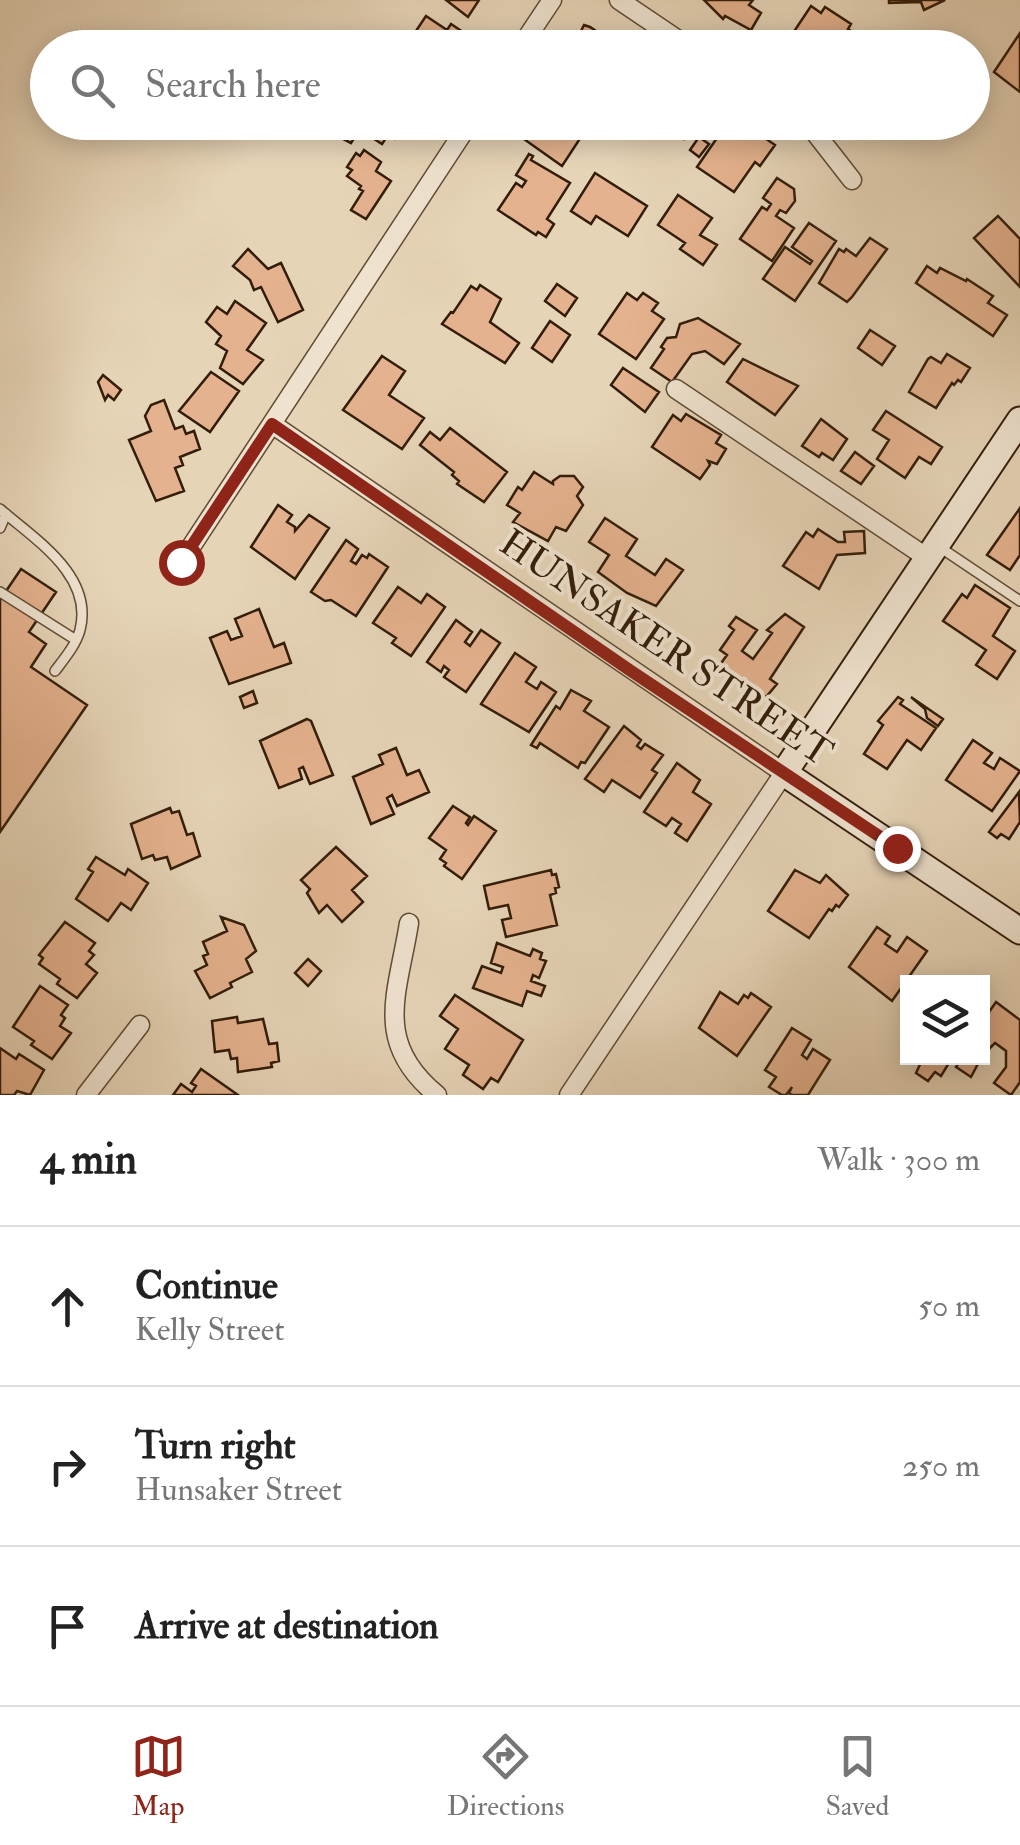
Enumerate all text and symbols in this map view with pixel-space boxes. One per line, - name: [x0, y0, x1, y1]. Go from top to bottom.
- search box: [30, 30, 990, 140]
- icon: search: [65, 58, 120, 113]
- text: Search here: [145, 61, 321, 109]
- street label: HUNSAKER STREET: [491, 519, 841, 777]
- route start: [159, 540, 205, 586]
- route end: [875, 826, 921, 872]
- map controls: [900, 975, 990, 1065]
- button: layers: [900, 975, 990, 1065]
- text: 4 min: [40, 1134, 137, 1186]
- text: Walk · 300 m: [817, 1140, 980, 1180]
- text: Continue: [135, 1262, 278, 1310]
- icon: ahead: [40, 1279, 95, 1334]
- text: 50 m: [918, 1286, 980, 1326]
- text: Kelly Street: [135, 1310, 285, 1350]
- text: Turn right: [135, 1422, 296, 1470]
- icon: right: [40, 1439, 95, 1494]
- text: 250 m: [902, 1446, 980, 1486]
- text: Hunsaker Street: [135, 1470, 342, 1510]
- icon: arrive: [40, 1599, 95, 1654]
- text: Arrive at destination: [135, 1602, 439, 1650]
- tab: Map: [131, 1729, 186, 1824]
- tab: Directions: [447, 1729, 564, 1824]
- tab: Saved: [825, 1729, 889, 1824]

